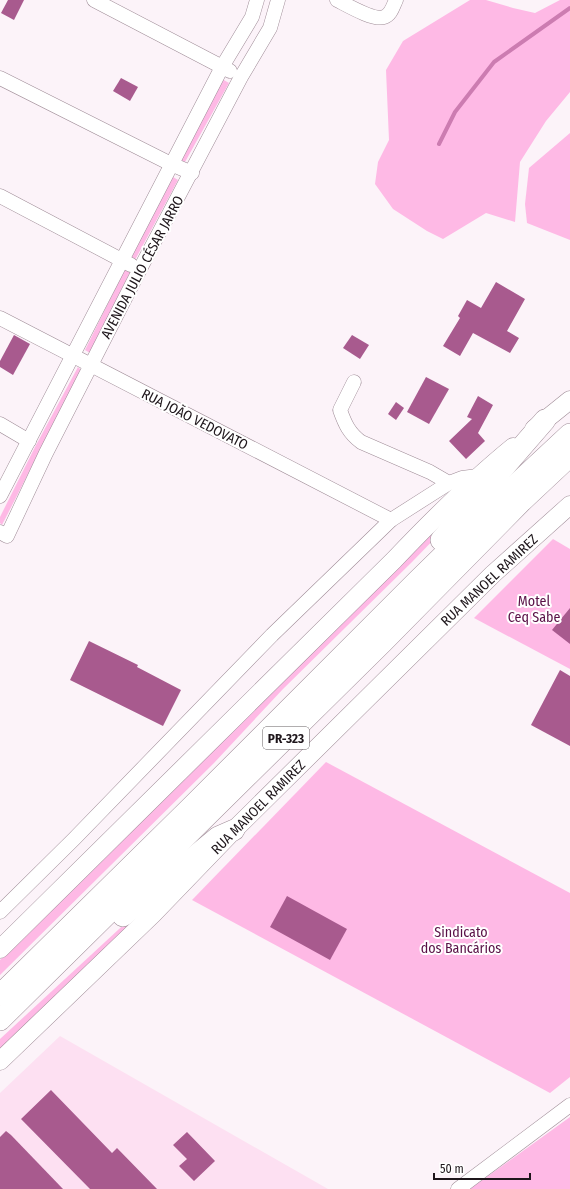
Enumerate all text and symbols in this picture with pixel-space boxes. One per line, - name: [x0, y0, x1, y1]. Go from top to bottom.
- street label: AVENIDA JULIO CÉSAR JARRO: [97, 192, 187, 342]
- street label: RUA JOÃO VEDOVATO: [139, 385, 251, 454]
- street label: RUA MANOEL RAMIREZ: [437, 531, 542, 630]
- park label: Motel Ceq Sabe: [508, 593, 560, 626]
- road number: PR-323: [263, 727, 309, 749]
- street label: RUA MANOEL RAMIREZ: [208, 756, 309, 858]
- park label: Sindicato dos Bancários: [421, 924, 501, 957]
- scale bar: [434, 1155, 530, 1181]
- text: 50 m: [440, 1162, 464, 1176]

